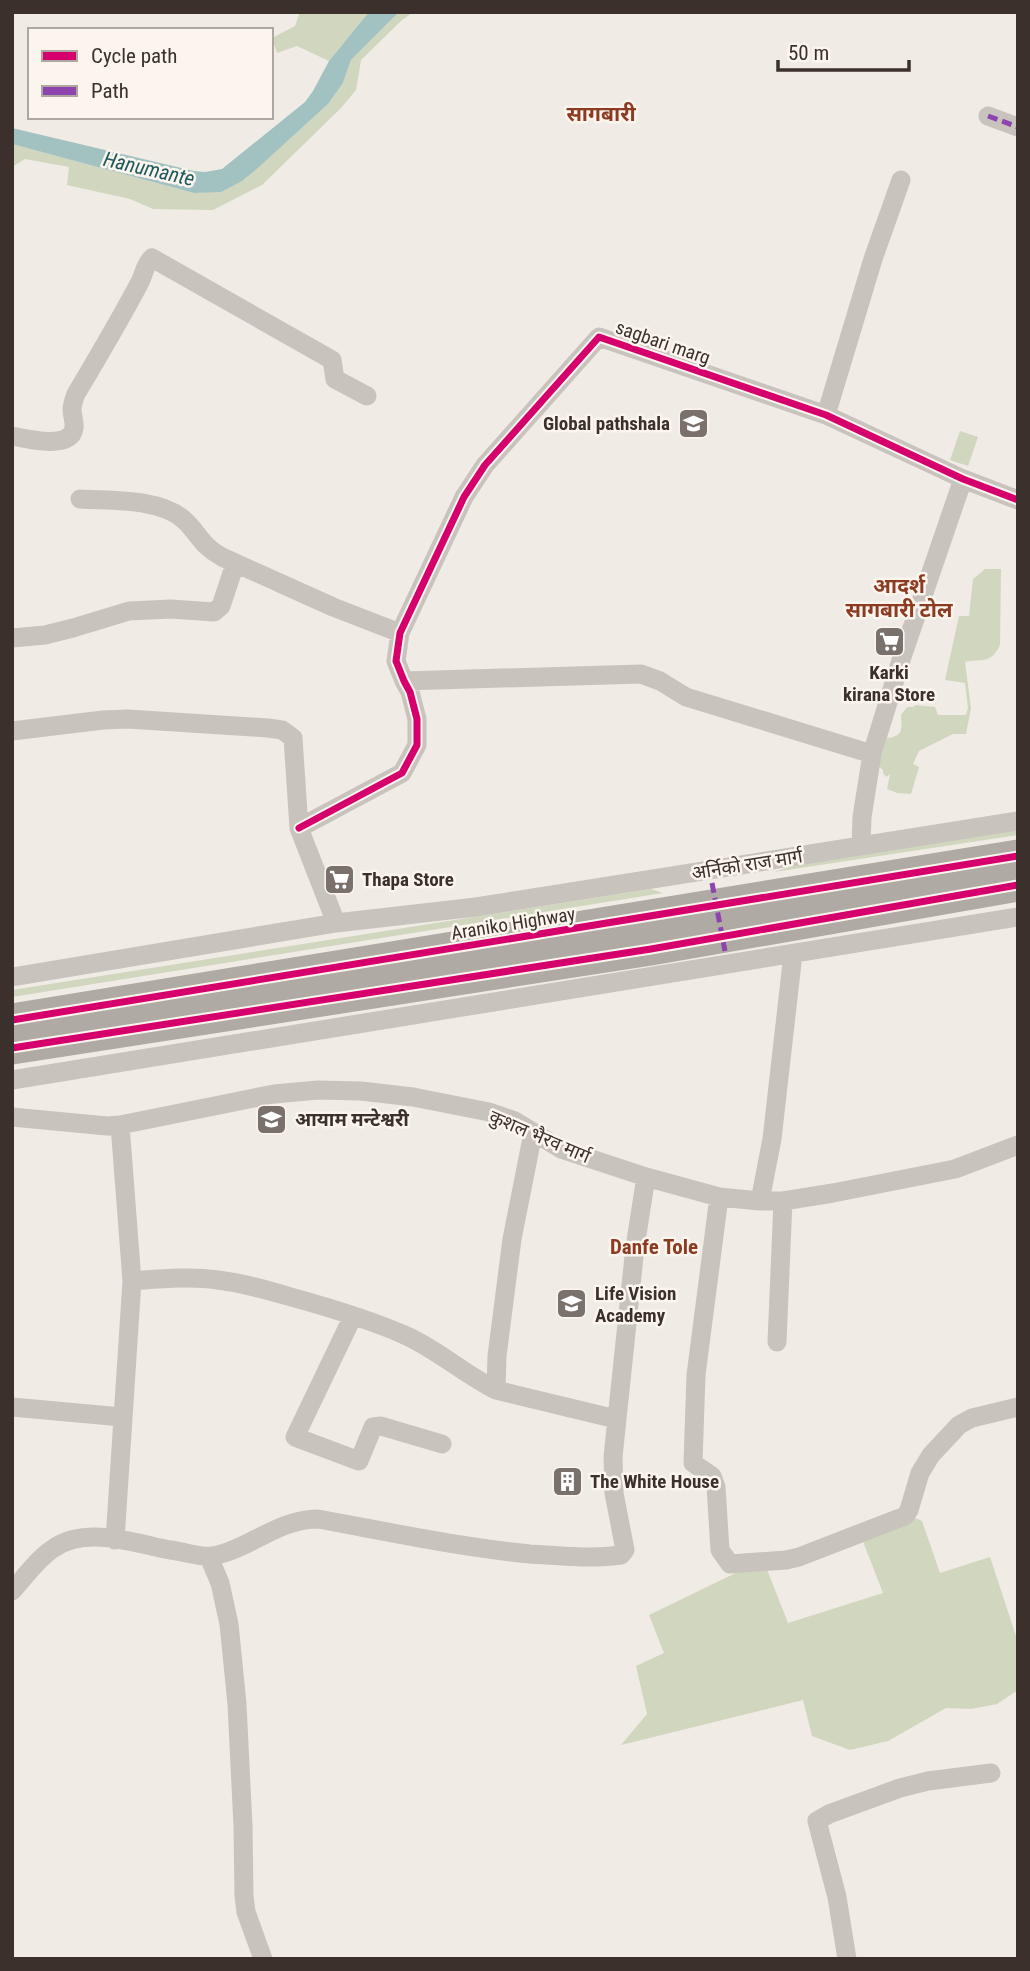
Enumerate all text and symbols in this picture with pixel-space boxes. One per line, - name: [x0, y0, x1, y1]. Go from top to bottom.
- legend: [28, 28, 273, 119]
- scale bar: [778, 28, 909, 72]
- text: 50 m: [788, 41, 829, 65]
- text: Cycle path: [91, 44, 177, 68]
- text: Path: [91, 79, 129, 103]
- district label: सागबारी: [566, 102, 636, 126]
- water label: Hanumante: [101, 147, 197, 191]
- street label: sagbari marg: [613, 316, 713, 369]
- school or university icon: Global pathshala: [676, 406, 710, 440]
- place label: Global pathshala: [543, 412, 670, 435]
- district label: आदर्श सागबारी टोल: [845, 574, 953, 622]
- supermarket icon: Karki kirana Store: [872, 624, 906, 658]
- place label: Karki kirana Store: [843, 661, 935, 706]
- street label: अर्निको राज मार्ग: [690, 844, 805, 885]
- supermarket icon: Thapa Store: [322, 862, 356, 896]
- place label: Thapa Store: [362, 868, 454, 891]
- street label: Araniko Highway: [449, 902, 577, 945]
- school or university icon: आयाम मन्टेश्वरी: [255, 1102, 289, 1136]
- street label: कुशल‌ भैरव मार्ग: [485, 1105, 595, 1169]
- place label: आयाम मन्टेश्वरी: [295, 1108, 409, 1131]
- district label: Danfe Tole: [610, 1235, 698, 1259]
- place label: Life Vision Academy: [595, 1282, 676, 1327]
- school or university icon: Life Vision Academy: [555, 1287, 589, 1321]
- building icon: The White House: [550, 1464, 584, 1498]
- place label: The White House: [590, 1470, 719, 1493]

